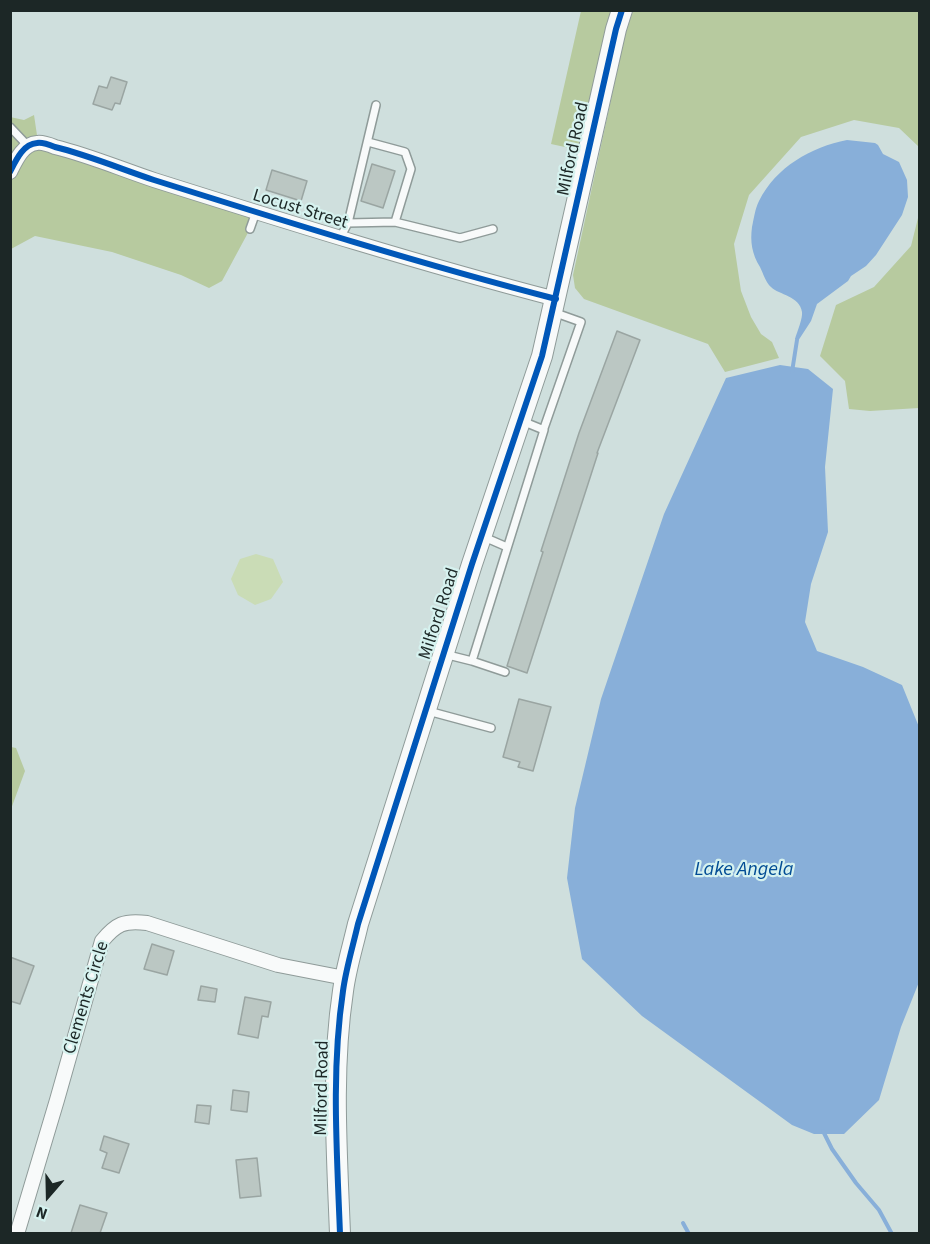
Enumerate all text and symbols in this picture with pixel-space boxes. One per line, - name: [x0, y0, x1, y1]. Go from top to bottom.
- street label: Milford Road: [554, 100, 594, 198]
- street label: Locust Street: [250, 185, 350, 235]
- street label: Milford Road: [415, 565, 465, 663]
- water label: Lake Angela: [694, 859, 794, 883]
- street label: Clements Circle: [60, 939, 114, 1057]
- street label: Milford Road: [311, 1040, 335, 1136]
- north arrow: [18, 1166, 78, 1226]
- text: N: [33, 1201, 51, 1225]

